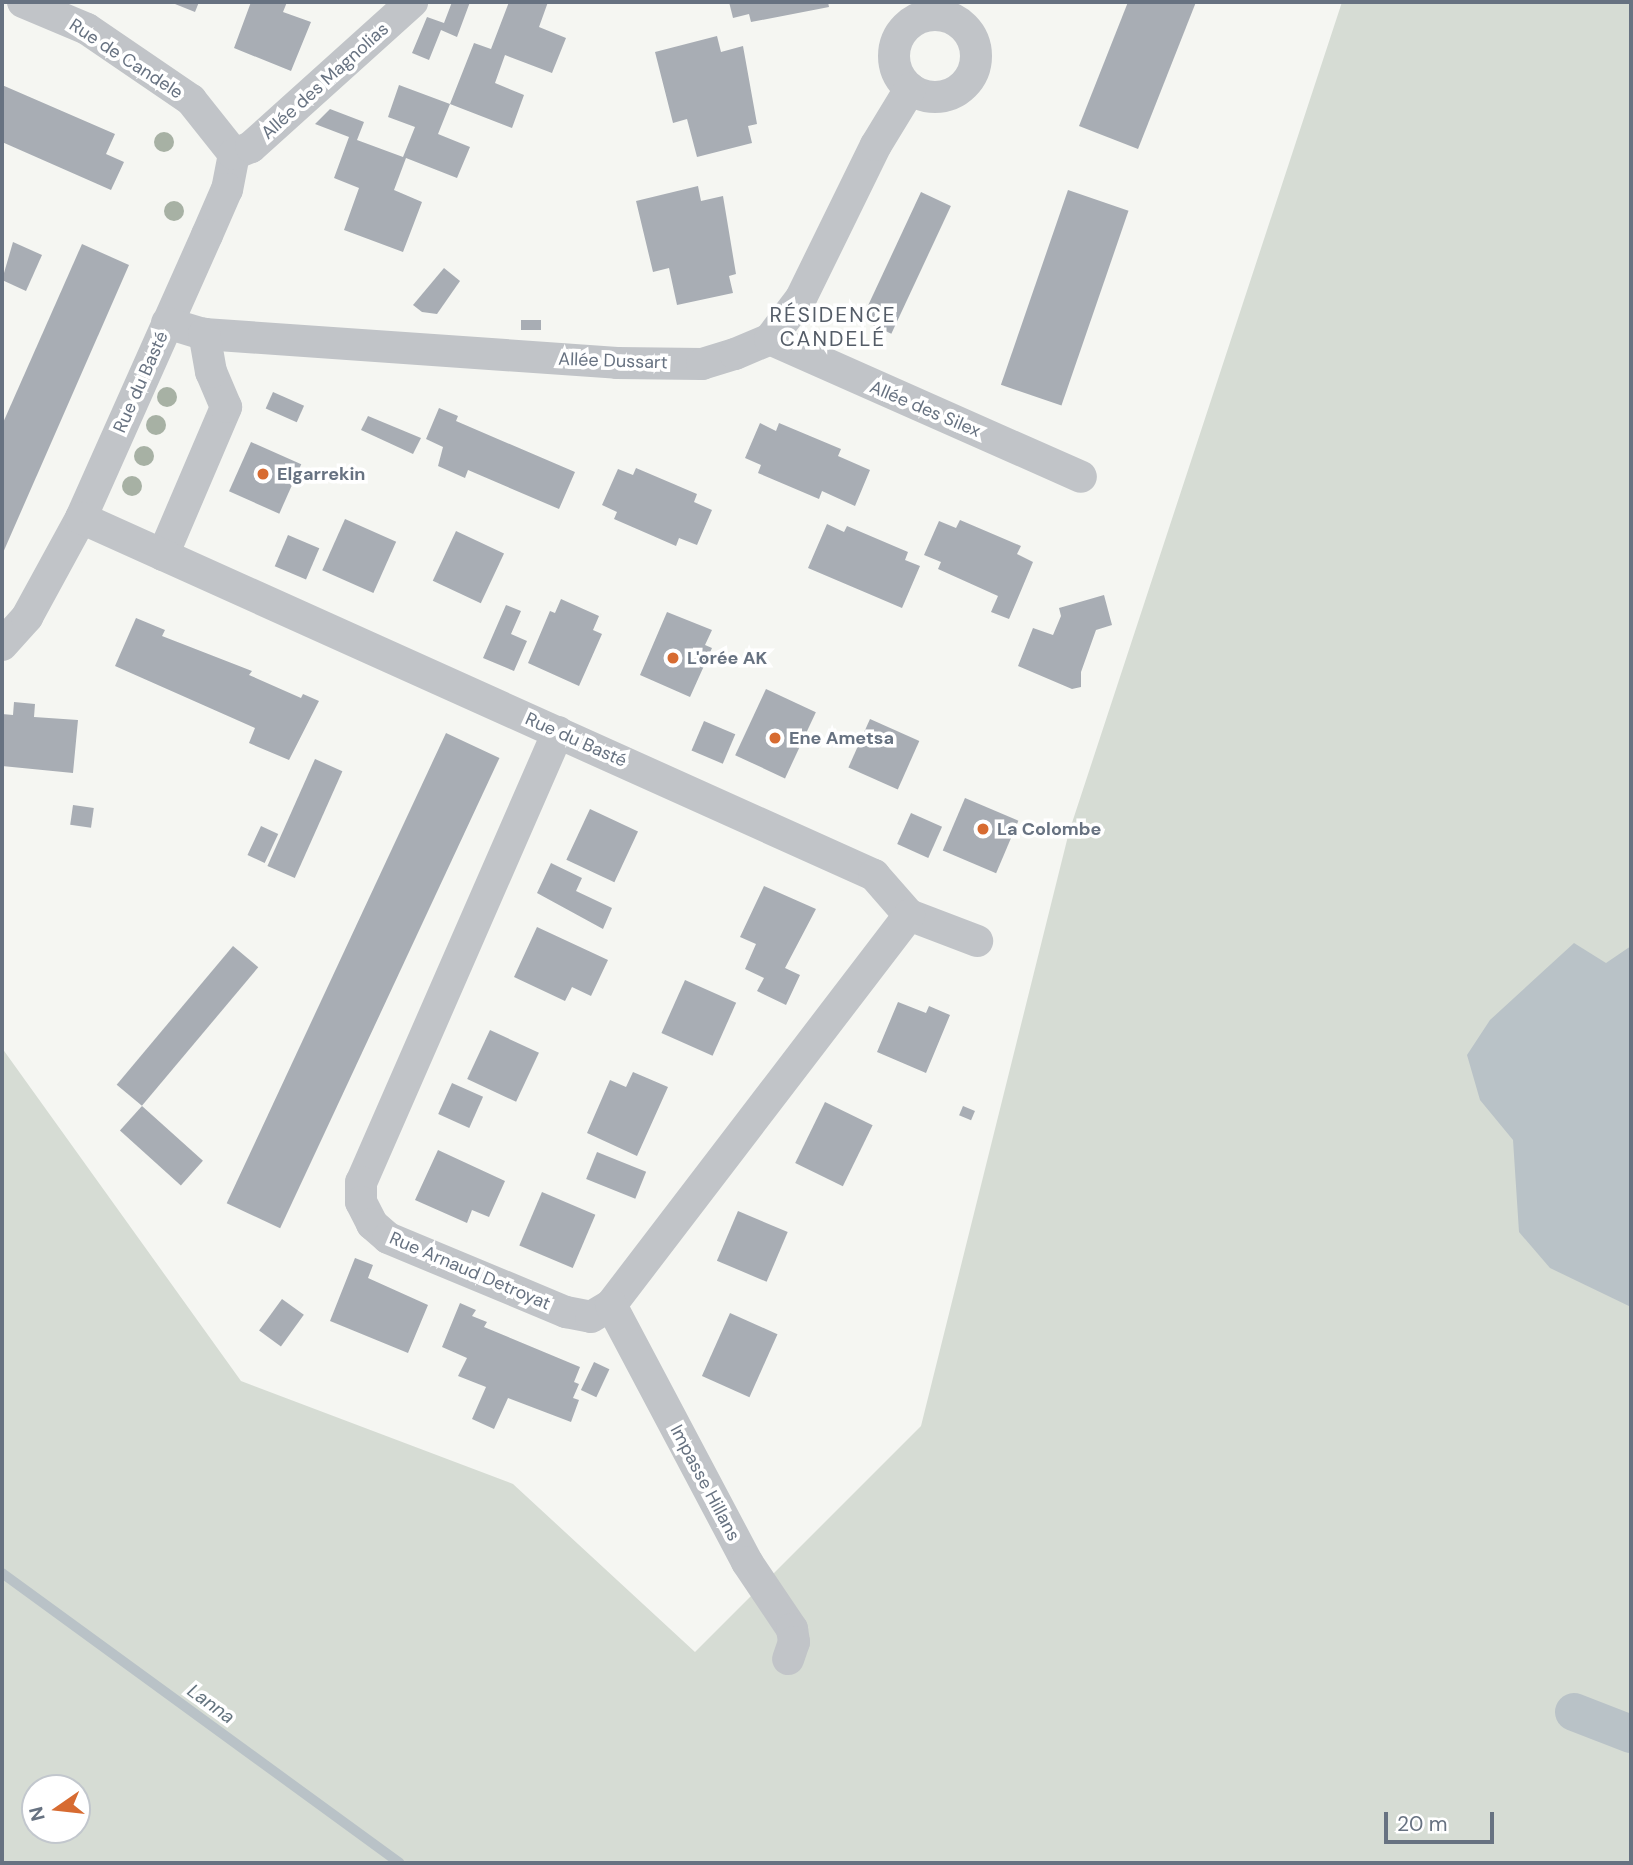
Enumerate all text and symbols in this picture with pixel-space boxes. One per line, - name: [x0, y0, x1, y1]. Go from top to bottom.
- street label: Rue de Candele: [65, 14, 187, 104]
- street label: Allée des Magnolias: [257, 18, 393, 144]
- district label: RÉSIDENCE CANDELÉ: [771, 302, 895, 352]
- street label: Rue du Basté: [109, 328, 173, 436]
- street label: Allée Dussart: [558, 348, 668, 374]
- street label: Allée des Silex: [866, 376, 984, 442]
- place label: Elgarrekin: [277, 463, 365, 485]
- marker: Elgarrekin: [255, 466, 271, 482]
- place label: L'orée AK: [687, 647, 767, 669]
- marker: L'orée AK: [665, 650, 681, 666]
- street label: Rue du Basté: [522, 708, 630, 772]
- place label: Ene Ametsa: [789, 727, 894, 749]
- marker: Ene Ametsa: [767, 730, 783, 746]
- place label: La Colombe: [997, 818, 1101, 840]
- marker: La Colombe: [975, 821, 991, 837]
- street label: Rue Arnaud Detroyat: [386, 1227, 554, 1315]
- street label: Impasse Hillans: [665, 1421, 745, 1545]
- water label: Lanna: [183, 1679, 239, 1729]
- north arrow: [21, 1774, 91, 1844]
- scale bar: [1388, 1798, 1498, 1842]
- text: N: [23, 1804, 51, 1823]
- text: 20 m: [1397, 1810, 1448, 1838]

